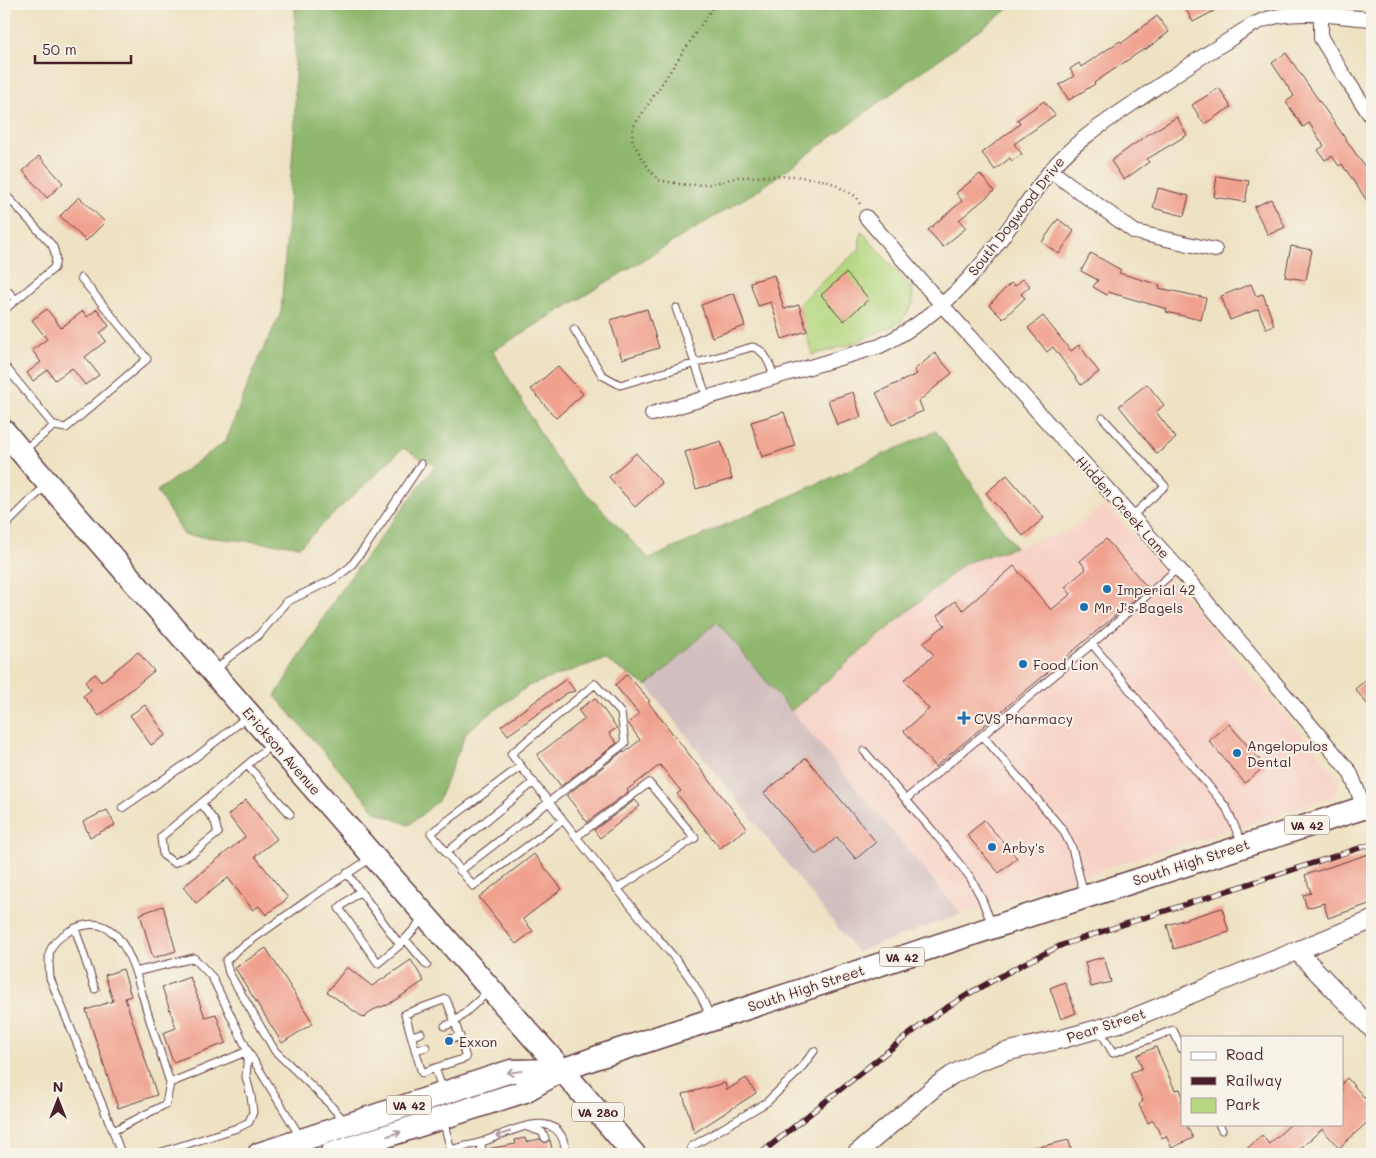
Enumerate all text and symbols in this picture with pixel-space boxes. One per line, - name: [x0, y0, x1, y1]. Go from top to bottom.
- scale bar: [35, 32, 131, 64]
- text: 50 m: [42, 39, 77, 59]
- street label: South Dogwood Drive: [963, 153, 1069, 279]
- street label: Hidden Creek Lane: [1072, 452, 1174, 562]
- place label: Imperial 42: [1117, 580, 1196, 599]
- marker: Imperial 42: [1101, 583, 1113, 595]
- place label: Mr J's Bagels: [1094, 598, 1183, 617]
- marker: Mr J's Bagels: [1078, 601, 1090, 613]
- place label: Food Lion: [1033, 655, 1099, 674]
- marker: Food Lion: [1017, 658, 1029, 670]
- street label: Erickson Avenue: [238, 703, 326, 799]
- place label: CVS Pharmacy: [974, 709, 1073, 728]
- marker: CVS Pharmacy: [958, 712, 970, 724]
- place label: Angelopulos Dental: [1247, 736, 1328, 771]
- marker: Angelopulos Dental: [1231, 747, 1243, 759]
- road number: VA 42: [1284, 816, 1330, 834]
- street label: South High Street: [1130, 834, 1252, 890]
- place label: Arby's: [1002, 838, 1045, 857]
- marker: Arby's: [986, 841, 998, 853]
- road number: VA 42: [880, 948, 924, 966]
- street label: South High Street: [745, 960, 867, 1016]
- street label: Pear Street: [1064, 1003, 1148, 1047]
- place label: Exxon: [459, 1032, 497, 1051]
- marker: Exxon: [443, 1035, 455, 1047]
- legend: [1181, 1036, 1344, 1126]
- text: Road: [1226, 1044, 1263, 1064]
- one-way arrow: [506, 1067, 522, 1077]
- text: Railway: [1226, 1070, 1282, 1090]
- north arrow: [32, 1076, 82, 1126]
- text: N: [53, 1077, 63, 1096]
- text: Park: [1226, 1094, 1260, 1114]
- road number: VA 42: [386, 1096, 432, 1114]
- road number: VA 280: [572, 1102, 624, 1122]
- one-way arrow: [385, 1128, 401, 1138]
- one-way arrow: [496, 1130, 512, 1140]

